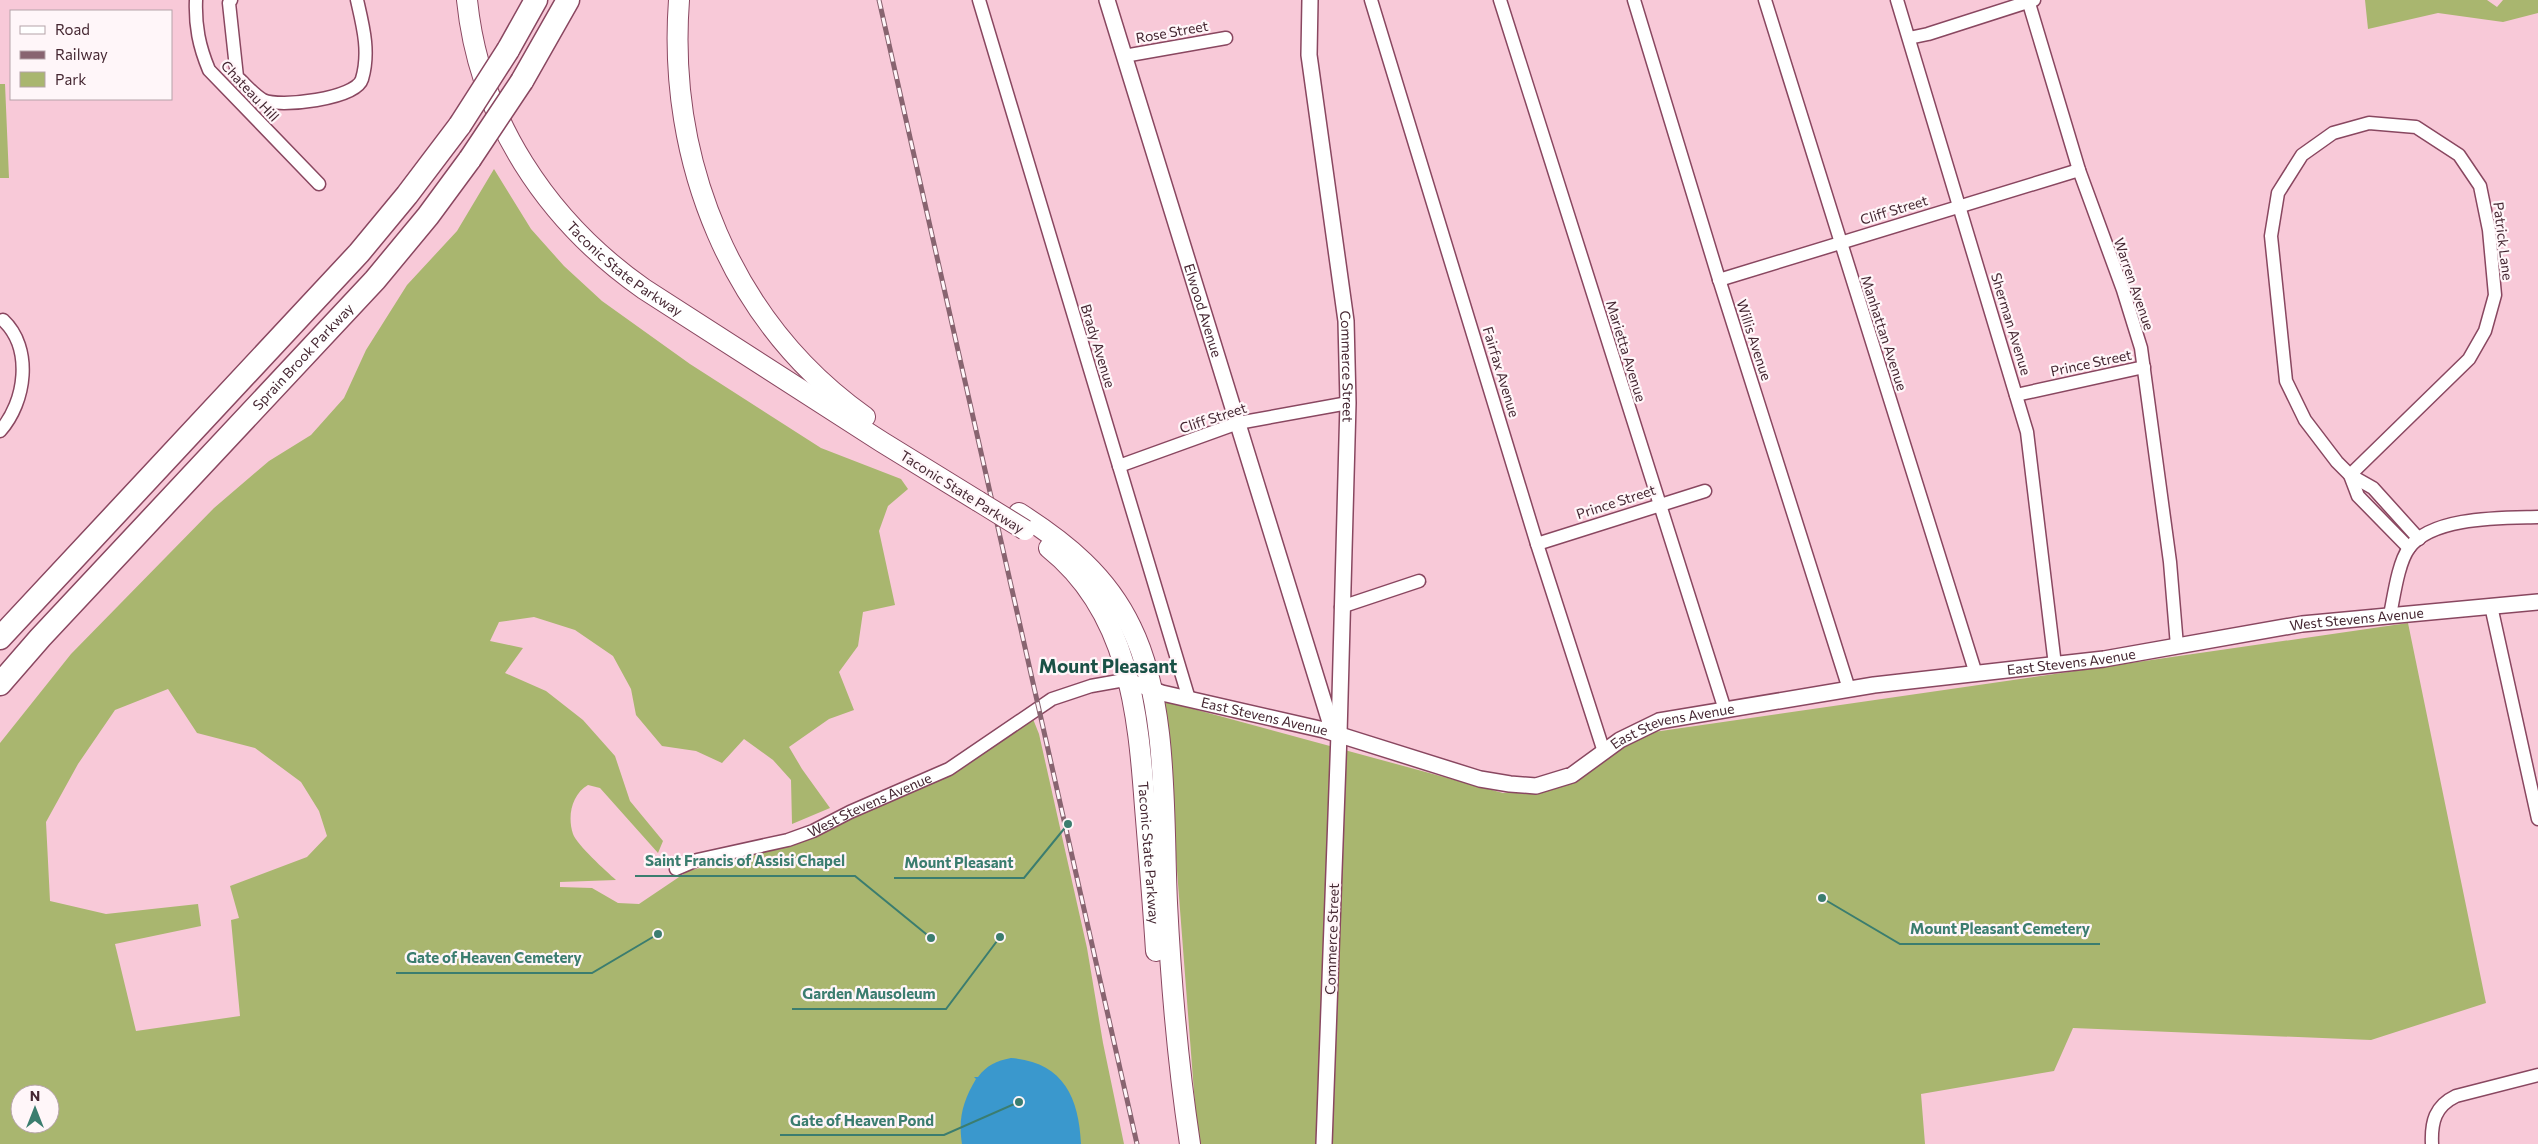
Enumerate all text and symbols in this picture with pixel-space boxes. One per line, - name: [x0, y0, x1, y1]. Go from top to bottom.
- legend: [10, 10, 172, 100]
- street label: Rose Street: [1134, 17, 1210, 46]
- text: Road: [55, 20, 90, 38]
- text: Railway: [55, 45, 108, 63]
- street label: Chateau Hill: [218, 57, 283, 125]
- text: Park: [55, 70, 86, 88]
- street label: Cliff Street: [1858, 191, 1930, 228]
- street label: Patrick Lane: [2490, 201, 2517, 281]
- street label: Taconic State Parkway: [564, 218, 686, 320]
- street label: Warren Avenue: [2111, 235, 2158, 332]
- street label: Elwood Avenue: [1181, 261, 1226, 359]
- street label: Sherman Avenue: [1988, 271, 2035, 377]
- street label: Manhattan Avenue: [1858, 273, 1911, 393]
- street label: Willis Avenue: [1733, 297, 1776, 383]
- street label: Marietta Avenue: [1603, 298, 1650, 404]
- street label: Sprain Brook Parkway: [249, 300, 357, 413]
- street label: Brady Avenue: [1078, 302, 1119, 390]
- street label: Commerce Street: [1337, 309, 1357, 423]
- street label: Fairfax Avenue: [1480, 325, 1523, 419]
- street label: Prince Street: [2049, 346, 2133, 379]
- street label: Cliff Street: [1177, 399, 1249, 436]
- street label: Taconic State Parkway: [897, 446, 1027, 537]
- street label: Prince Street: [1574, 481, 1658, 522]
- street label: West Stevens Avenue: [2288, 604, 2424, 634]
- street label: East Stevens Avenue: [2006, 645, 2137, 678]
- district label: Mount Pleasant: [1039, 654, 1177, 677]
- street label: East Stevens Avenue: [1200, 693, 1330, 739]
- street label: East Stevens Avenue: [1607, 700, 1736, 752]
- street label: West Stevens Avenue: [805, 769, 934, 840]
- street label: Taconic State Parkway: [1135, 781, 1163, 925]
- callout: Saint Francis of Assisi Chapel: [635, 846, 855, 876]
- callout: Mount Pleasant: [894, 848, 1024, 878]
- text: Saint Francis of Assisi Chapel: [645, 851, 845, 869]
- text: Mount Pleasant: [904, 853, 1014, 871]
- street label: Commerce Street: [1321, 883, 1342, 995]
- callout: Mount Pleasant Cemetery: [1900, 914, 2100, 944]
- text: Mount Pleasant Cemetery: [1910, 919, 2091, 937]
- callout: Gate of Heaven Cemetery: [396, 943, 592, 973]
- text: Gate of Heaven Cemetery: [406, 948, 583, 966]
- callout: Garden Mausoleum: [792, 979, 946, 1009]
- text: Garden Mausoleum: [802, 984, 936, 1002]
- north arrow: [10, 1084, 60, 1134]
- text: N: [30, 1087, 40, 1104]
- callout: Gate of Heaven Pond: [780, 1105, 944, 1135]
- text: Gate of Heaven Pond: [790, 1111, 934, 1129]

